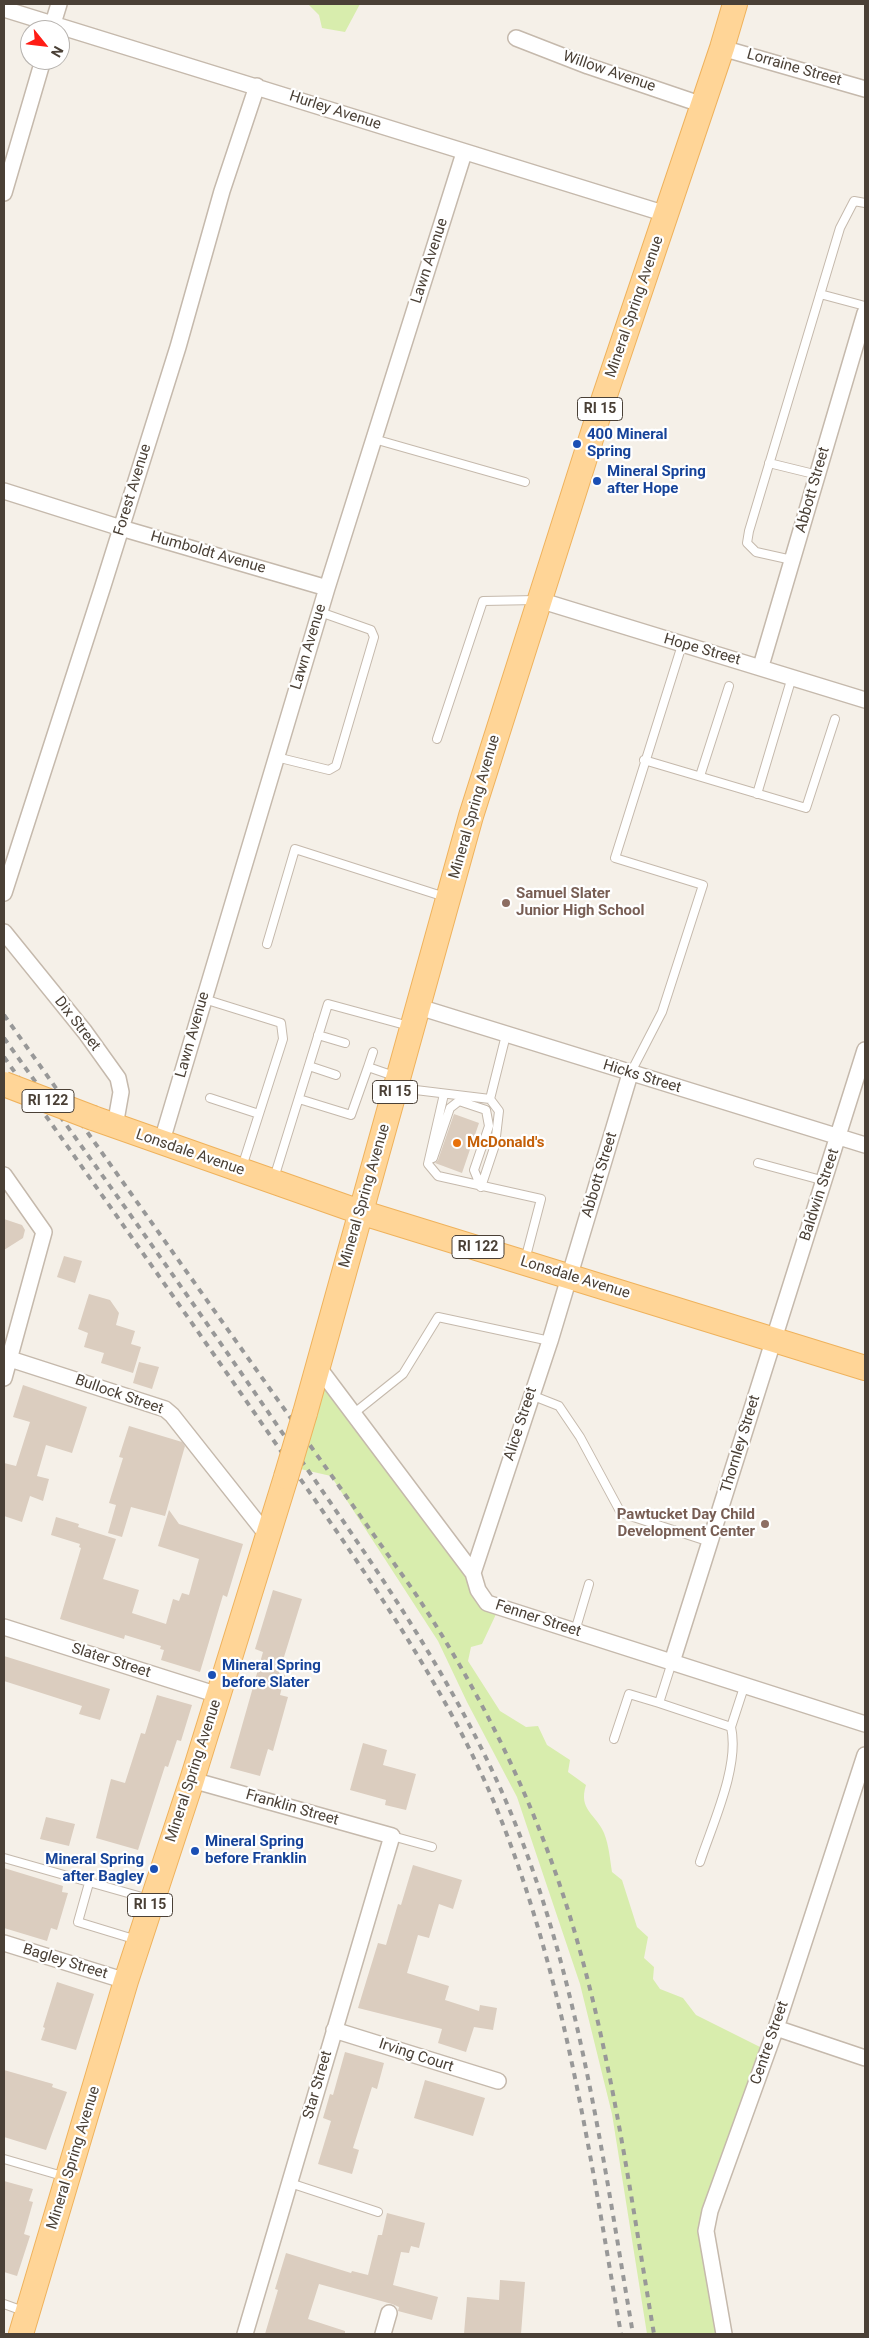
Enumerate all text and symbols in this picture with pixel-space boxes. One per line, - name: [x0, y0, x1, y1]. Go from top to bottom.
- north arrow: [20, 20, 70, 70]
- text: N: [48, 44, 67, 60]
- street label: Lorraine Street: [744, 46, 844, 90]
- street label: Willow Avenue: [560, 48, 658, 96]
- street label: Hurley Avenue: [287, 88, 383, 134]
- street label: Lawn Avenue: [408, 216, 452, 306]
- street label: Mineral Spring Avenue: [602, 234, 668, 380]
- road number: RI 15: [578, 398, 622, 420]
- place label: 400 Mineral Spring: [587, 426, 667, 461]
- marker: 400 Mineral Spring: [571, 438, 583, 450]
- street label: Forest Avenue: [111, 442, 155, 538]
- street label: Abbott Street: [792, 445, 834, 535]
- place label: Mineral Spring after Hope: [607, 463, 706, 498]
- marker: Mineral Spring after Hope: [591, 475, 603, 487]
- street label: Humboldt Avenue: [148, 528, 268, 578]
- street label: Lawn Avenue: [287, 602, 331, 692]
- street label: Hope Street: [662, 630, 742, 670]
- street label: Mineral Spring Avenue: [446, 733, 504, 881]
- place label: Samuel Slater Junior High School: [516, 885, 644, 920]
- marker: Samuel Slater Junior High School: [500, 897, 512, 909]
- street label: Lawn Avenue: [172, 990, 214, 1080]
- street label: Dix Street: [50, 993, 104, 1055]
- street label: Hicks Street: [601, 1057, 683, 1097]
- road number: RI 15: [372, 1080, 418, 1104]
- road number: RI 122: [22, 1090, 74, 1112]
- street label: Mineral Spring Avenue: [336, 1122, 394, 1270]
- street label: Lonsdale Avenue: [133, 1126, 247, 1180]
- street label: Abbott Street: [578, 1130, 622, 1220]
- place label: McDonald's: [467, 1134, 544, 1152]
- marker: McDonald's: [451, 1137, 463, 1149]
- street label: Baldwin Street: [797, 1147, 843, 1243]
- road number: RI 122: [452, 1236, 504, 1258]
- street label: Lonsdale Avenue: [518, 1253, 632, 1303]
- street label: Bullock Street: [72, 1371, 166, 1419]
- street label: Alice Street: [501, 1385, 541, 1463]
- street label: Thornley Street: [718, 1393, 764, 1495]
- place label: Pawtucket Day Child Development Center: [617, 1506, 755, 1541]
- marker: Pawtucket Day Child Development Center: [759, 1518, 771, 1530]
- street label: Fenner Street: [493, 1597, 583, 1641]
- street label: Slater Street: [69, 1640, 153, 1682]
- place label: Mineral Spring before Slater: [222, 1657, 321, 1692]
- marker: Mineral Spring before Slater: [206, 1669, 218, 1681]
- street label: Mineral Spring Avenue: [162, 1697, 226, 1845]
- street label: Franklin Street: [243, 1786, 341, 1830]
- place label: Mineral Spring before Franklin: [205, 1833, 307, 1868]
- marker: Mineral Spring before Franklin: [189, 1845, 201, 1857]
- place label: Mineral Spring after Bagley: [45, 1851, 144, 1886]
- marker: Mineral Spring after Bagley: [148, 1863, 160, 1875]
- road number: RI 15: [128, 1894, 172, 1916]
- street label: Bagley Street: [20, 1941, 110, 1983]
- street label: Centre Street: [747, 1999, 793, 2087]
- street label: Irving Court: [376, 2035, 456, 2077]
- street label: Star Street: [300, 2049, 336, 2121]
- street label: Mineral Spring Avenue: [44, 2084, 104, 2232]

